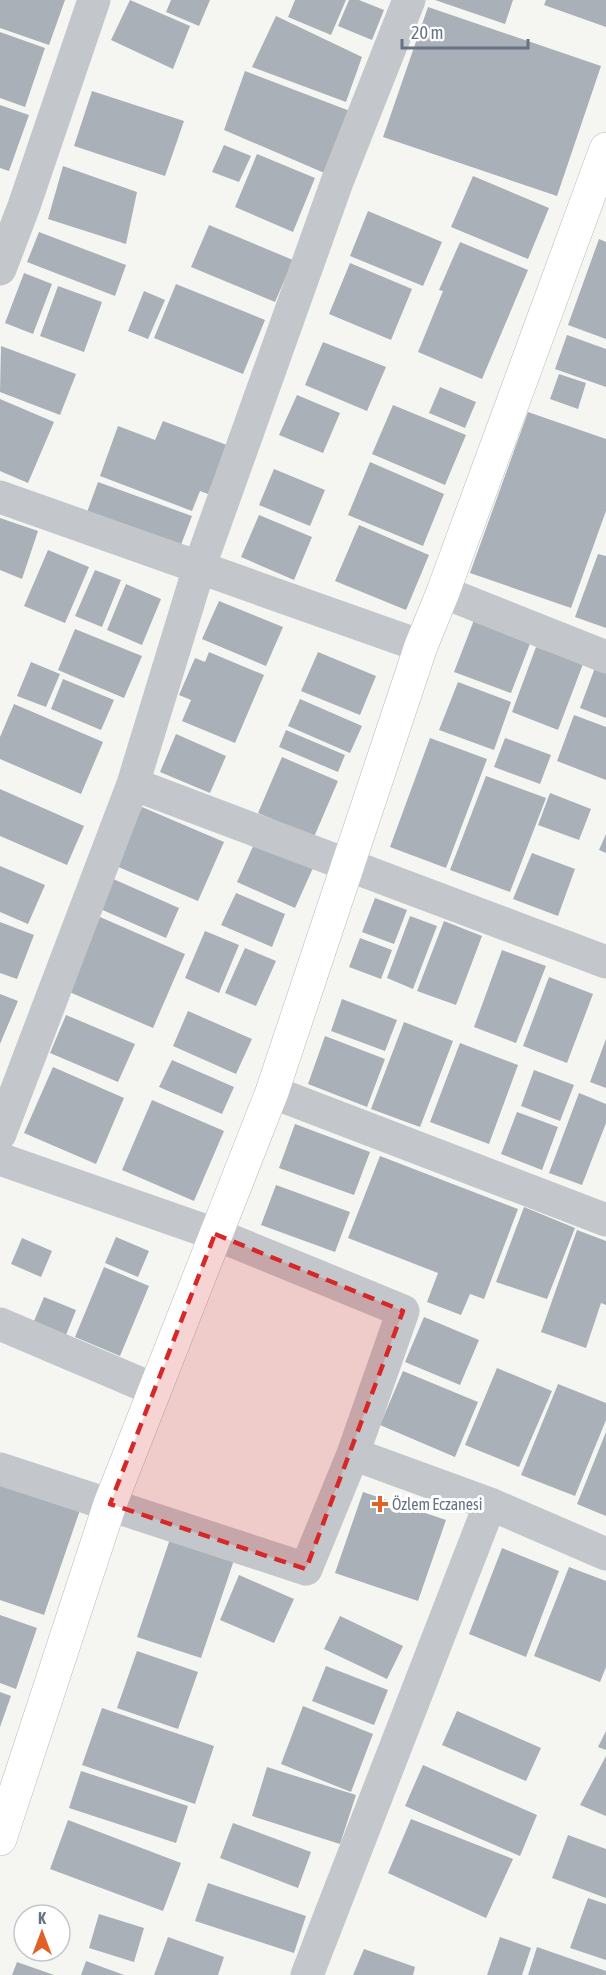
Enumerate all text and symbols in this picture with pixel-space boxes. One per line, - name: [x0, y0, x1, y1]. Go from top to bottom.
- scale bar: [402, 12, 528, 50]
- text: 20 m: [411, 22, 443, 43]
- place label: Özlem Eczanesi: [392, 1495, 482, 1513]
- marker: Özlem Eczanesi: [373, 1497, 387, 1511]
- north arrow: [12, 1903, 72, 1963]
- text: K: [38, 1909, 46, 1927]

